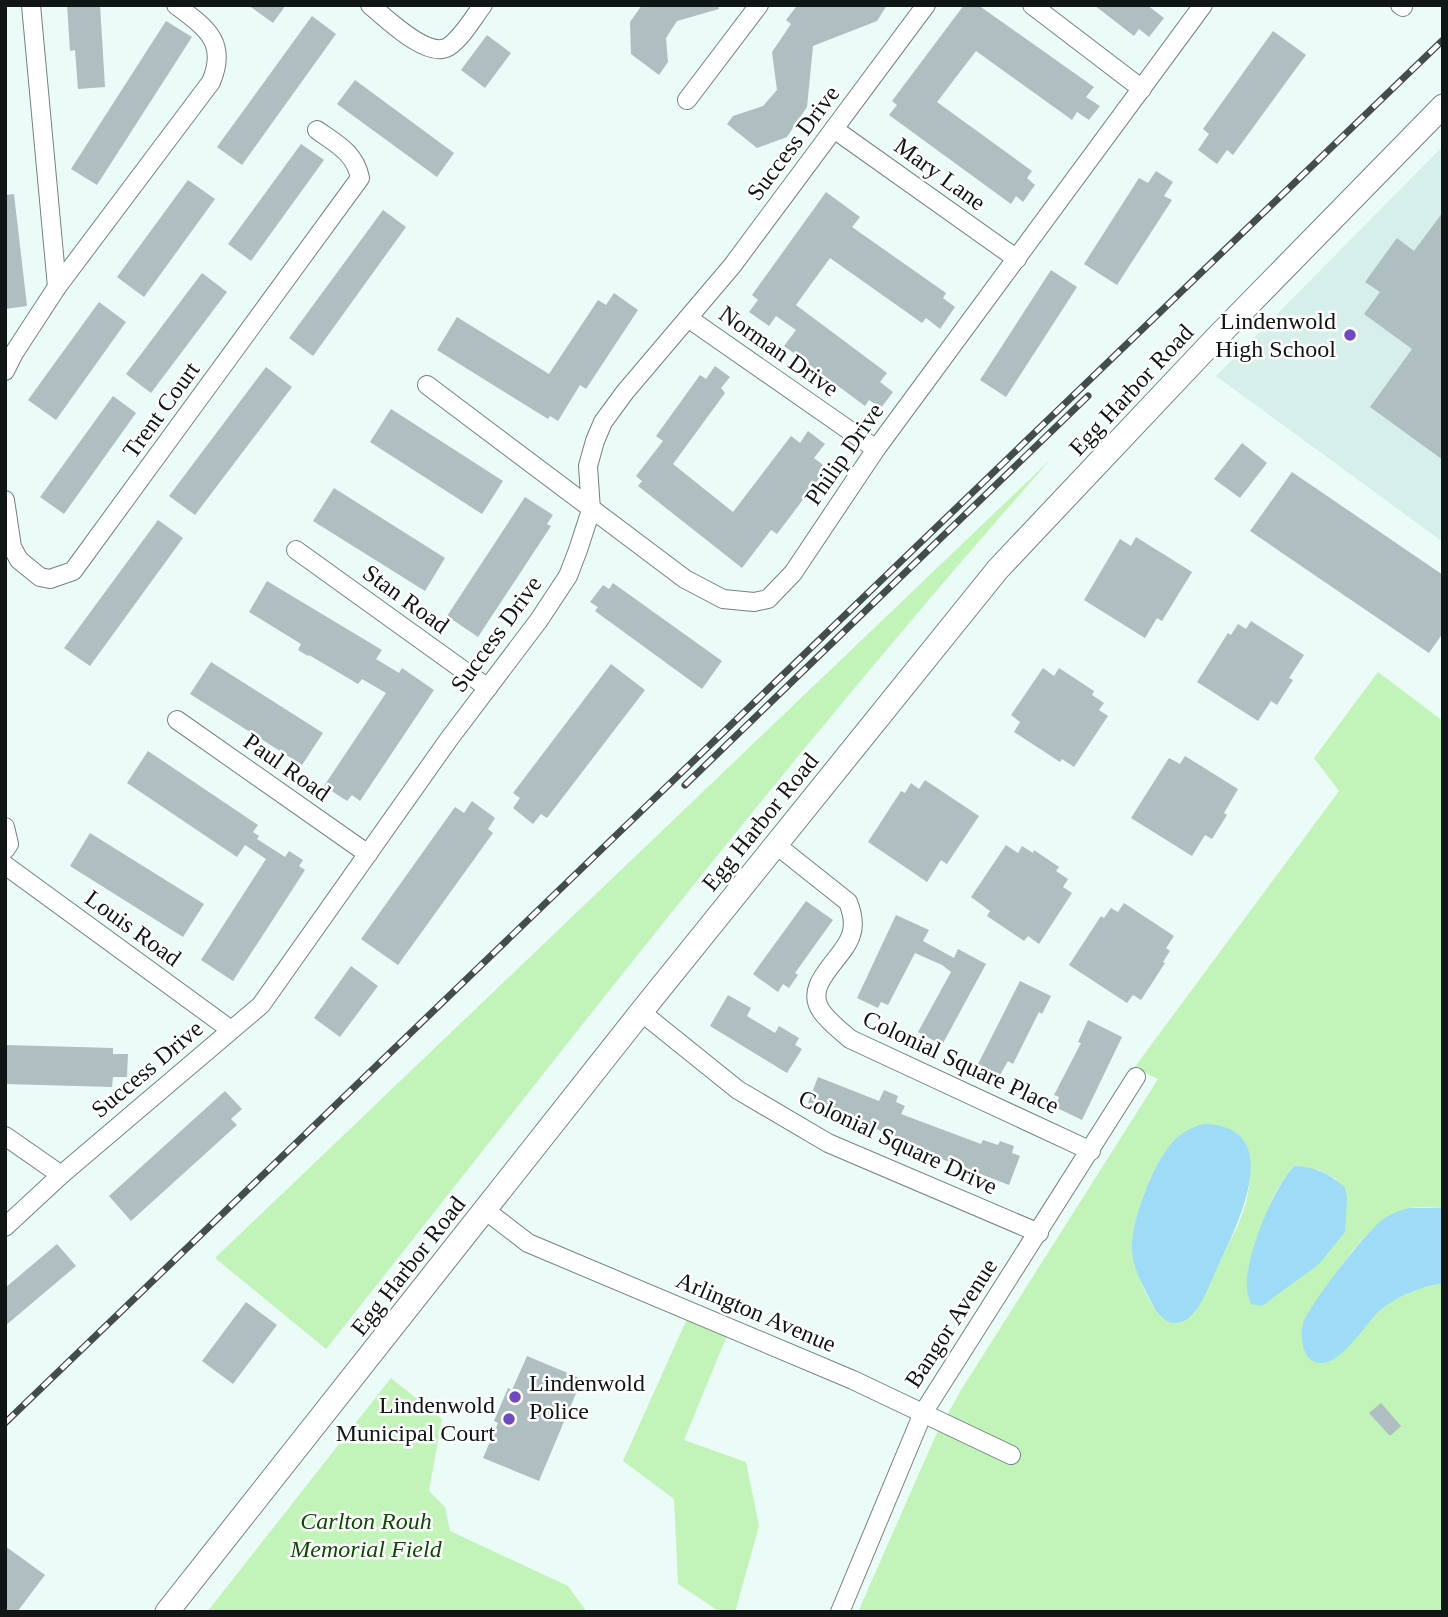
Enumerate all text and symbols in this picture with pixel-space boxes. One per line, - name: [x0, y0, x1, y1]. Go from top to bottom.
- street label: Success Drive: [742, 81, 844, 205]
- street label: Mary Lane: [889, 132, 991, 216]
- street label: Norman Drive: [714, 300, 844, 402]
- place label: Lindenwold High School: [1215, 308, 1336, 362]
- street label: Egg Harbor Road: [1064, 319, 1198, 461]
- marker: Lindenwold High School: [1342, 327, 1358, 343]
- street label: Trent Court: [118, 357, 205, 463]
- street label: Philip Drive: [800, 398, 888, 510]
- street label: Stan Road: [358, 559, 454, 639]
- street label: Success Drive: [445, 571, 547, 697]
- street label: Paul Road: [239, 728, 335, 806]
- street label: Egg Harbor Road: [697, 748, 823, 896]
- street label: Louis Road: [80, 885, 186, 971]
- street label: Colonial Square Place: [859, 1005, 1063, 1119]
- street label: Success Drive: [86, 1015, 208, 1123]
- street label: Colonial Square Drive: [795, 1085, 1001, 1199]
- street label: Egg Harbor Road: [346, 1191, 470, 1341]
- street label: Bangor Avenue: [900, 1254, 1002, 1392]
- street label: Arlington Avenue: [672, 1267, 840, 1357]
- place label: Lindenwold Police: [529, 1370, 645, 1424]
- marker: Lindenwold Police: [507, 1389, 523, 1405]
- place label: Lindenwold Municipal Court: [336, 1392, 495, 1446]
- marker: Lindenwold Municipal Court: [501, 1411, 517, 1427]
- park label: Carlton Rouh Memorial Field: [289, 1508, 443, 1562]

